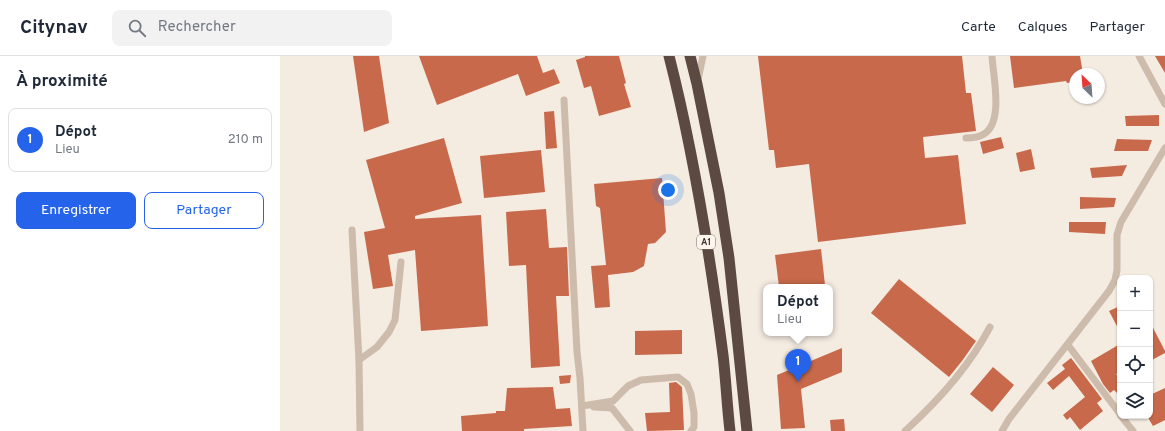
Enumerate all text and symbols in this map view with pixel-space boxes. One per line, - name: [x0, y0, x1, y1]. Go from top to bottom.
- search box: [112, 10, 392, 46]
- text: Citynav: [20, 16, 88, 40]
- icon: search: [126, 17, 148, 39]
- text: Rechercher: [158, 18, 236, 37]
- text: Carte: [961, 19, 996, 36]
- text: Calques: [1018, 19, 1068, 36]
- text: Partager: [1090, 19, 1145, 36]
- north arrow: [1069, 68, 1105, 104]
- text: À proximité: [16, 71, 108, 93]
- text: Dépot: [55, 123, 97, 142]
- text: 1: [27, 132, 33, 148]
- text: 210 m: [228, 132, 263, 148]
- text: Lieu: [55, 142, 80, 158]
- your location: [658, 180, 678, 200]
- button: Enregistrer: [16, 192, 136, 229]
- button: Partager: [144, 192, 264, 229]
- road number: A1: [697, 235, 715, 249]
- map controls: [1117, 275, 1153, 419]
- button: +: [1117, 275, 1153, 311]
- popup: [763, 284, 833, 336]
- text: Dépot: [777, 293, 819, 312]
- button: −: [1117, 311, 1153, 347]
- text: Lieu: [777, 312, 802, 328]
- button: locate: [1117, 347, 1153, 383]
- pin: 1: [785, 349, 811, 382]
- button: layers: [1117, 383, 1153, 419]

